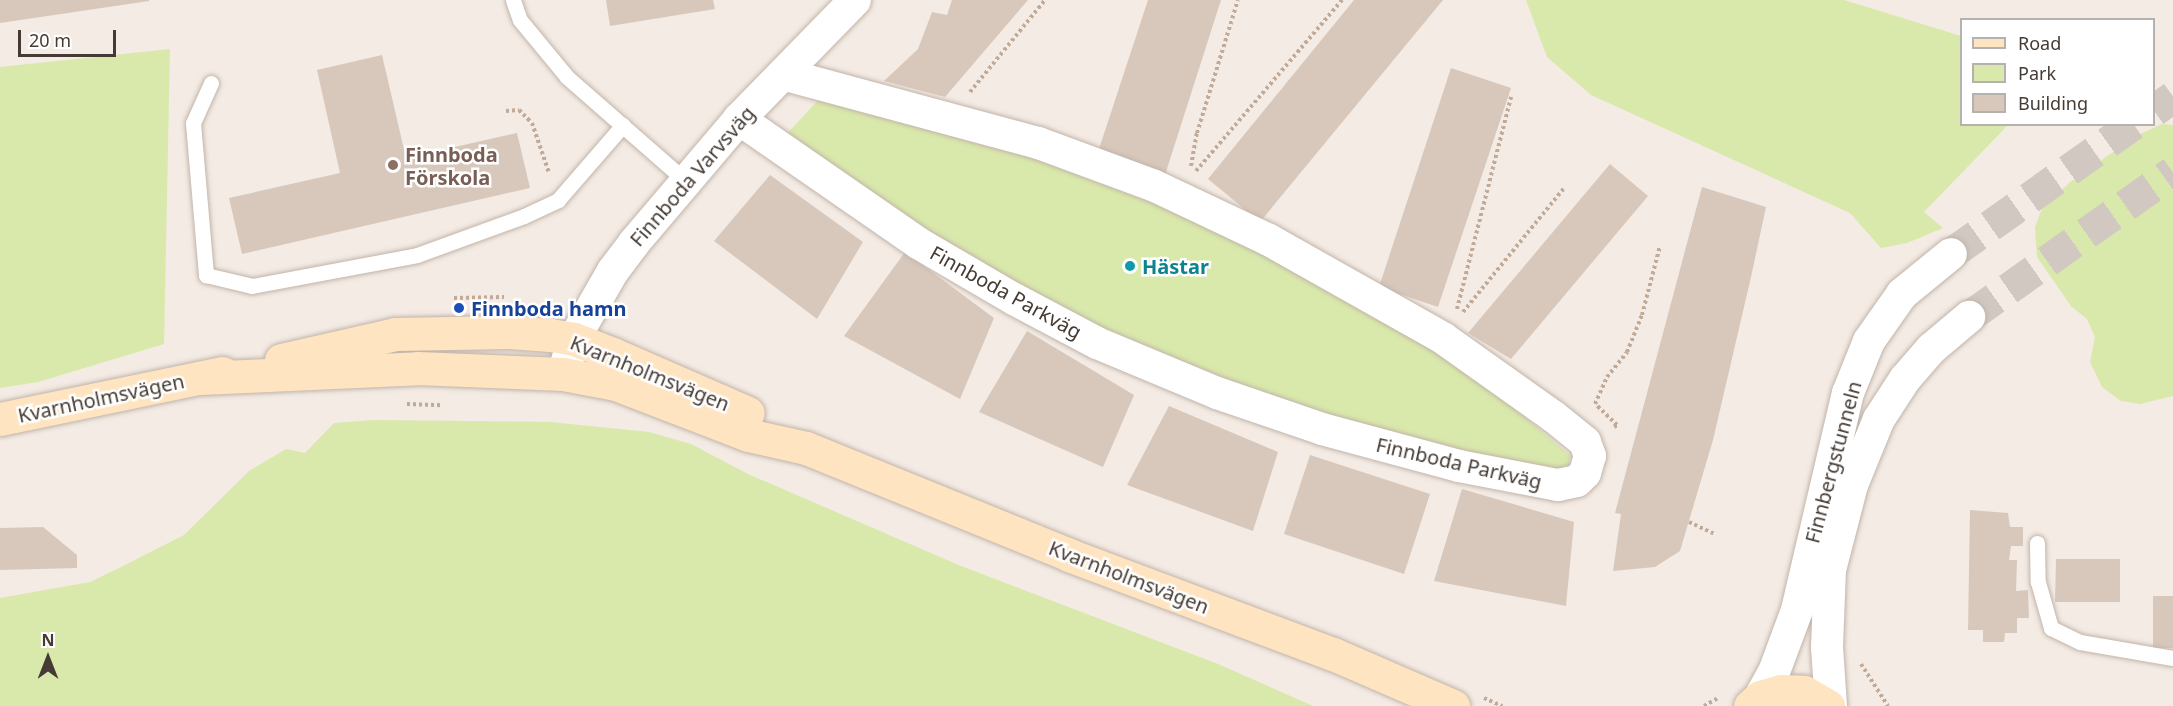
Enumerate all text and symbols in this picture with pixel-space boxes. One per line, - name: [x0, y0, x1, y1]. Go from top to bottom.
- scale bar: [21, 18, 118, 56]
- legend: [1960, 18, 2155, 126]
- text: 20 m: [29, 28, 71, 52]
- text: Road: [2018, 31, 2061, 55]
- text: Park: [2018, 61, 2056, 85]
- text: Building: [2018, 91, 2088, 115]
- street label: Finnboda Varvsväg: [625, 101, 759, 251]
- place label: Finnboda Förskola: [405, 142, 498, 189]
- marker: Finnboda Förskola: [386, 158, 400, 172]
- street label: Finnboda Parkväg: [926, 240, 1086, 344]
- place label: Hästar: [1142, 254, 1209, 278]
- marker: Hästar: [1123, 259, 1137, 273]
- place label: Finnboda hamn: [471, 296, 626, 320]
- marker: Finnboda hamn: [452, 301, 466, 315]
- street label: Kvarnholmsvägen: [567, 330, 733, 416]
- street label: Kvarnholmsvägen: [16, 369, 186, 427]
- street label: Finnbergstunneln: [1800, 378, 1866, 546]
- street label: Finnboda Parkväg: [1374, 432, 1544, 494]
- street label: Kvarnholmsvägen: [1046, 535, 1212, 619]
- north arrow: [18, 628, 78, 688]
- text: N: [41, 629, 55, 651]

